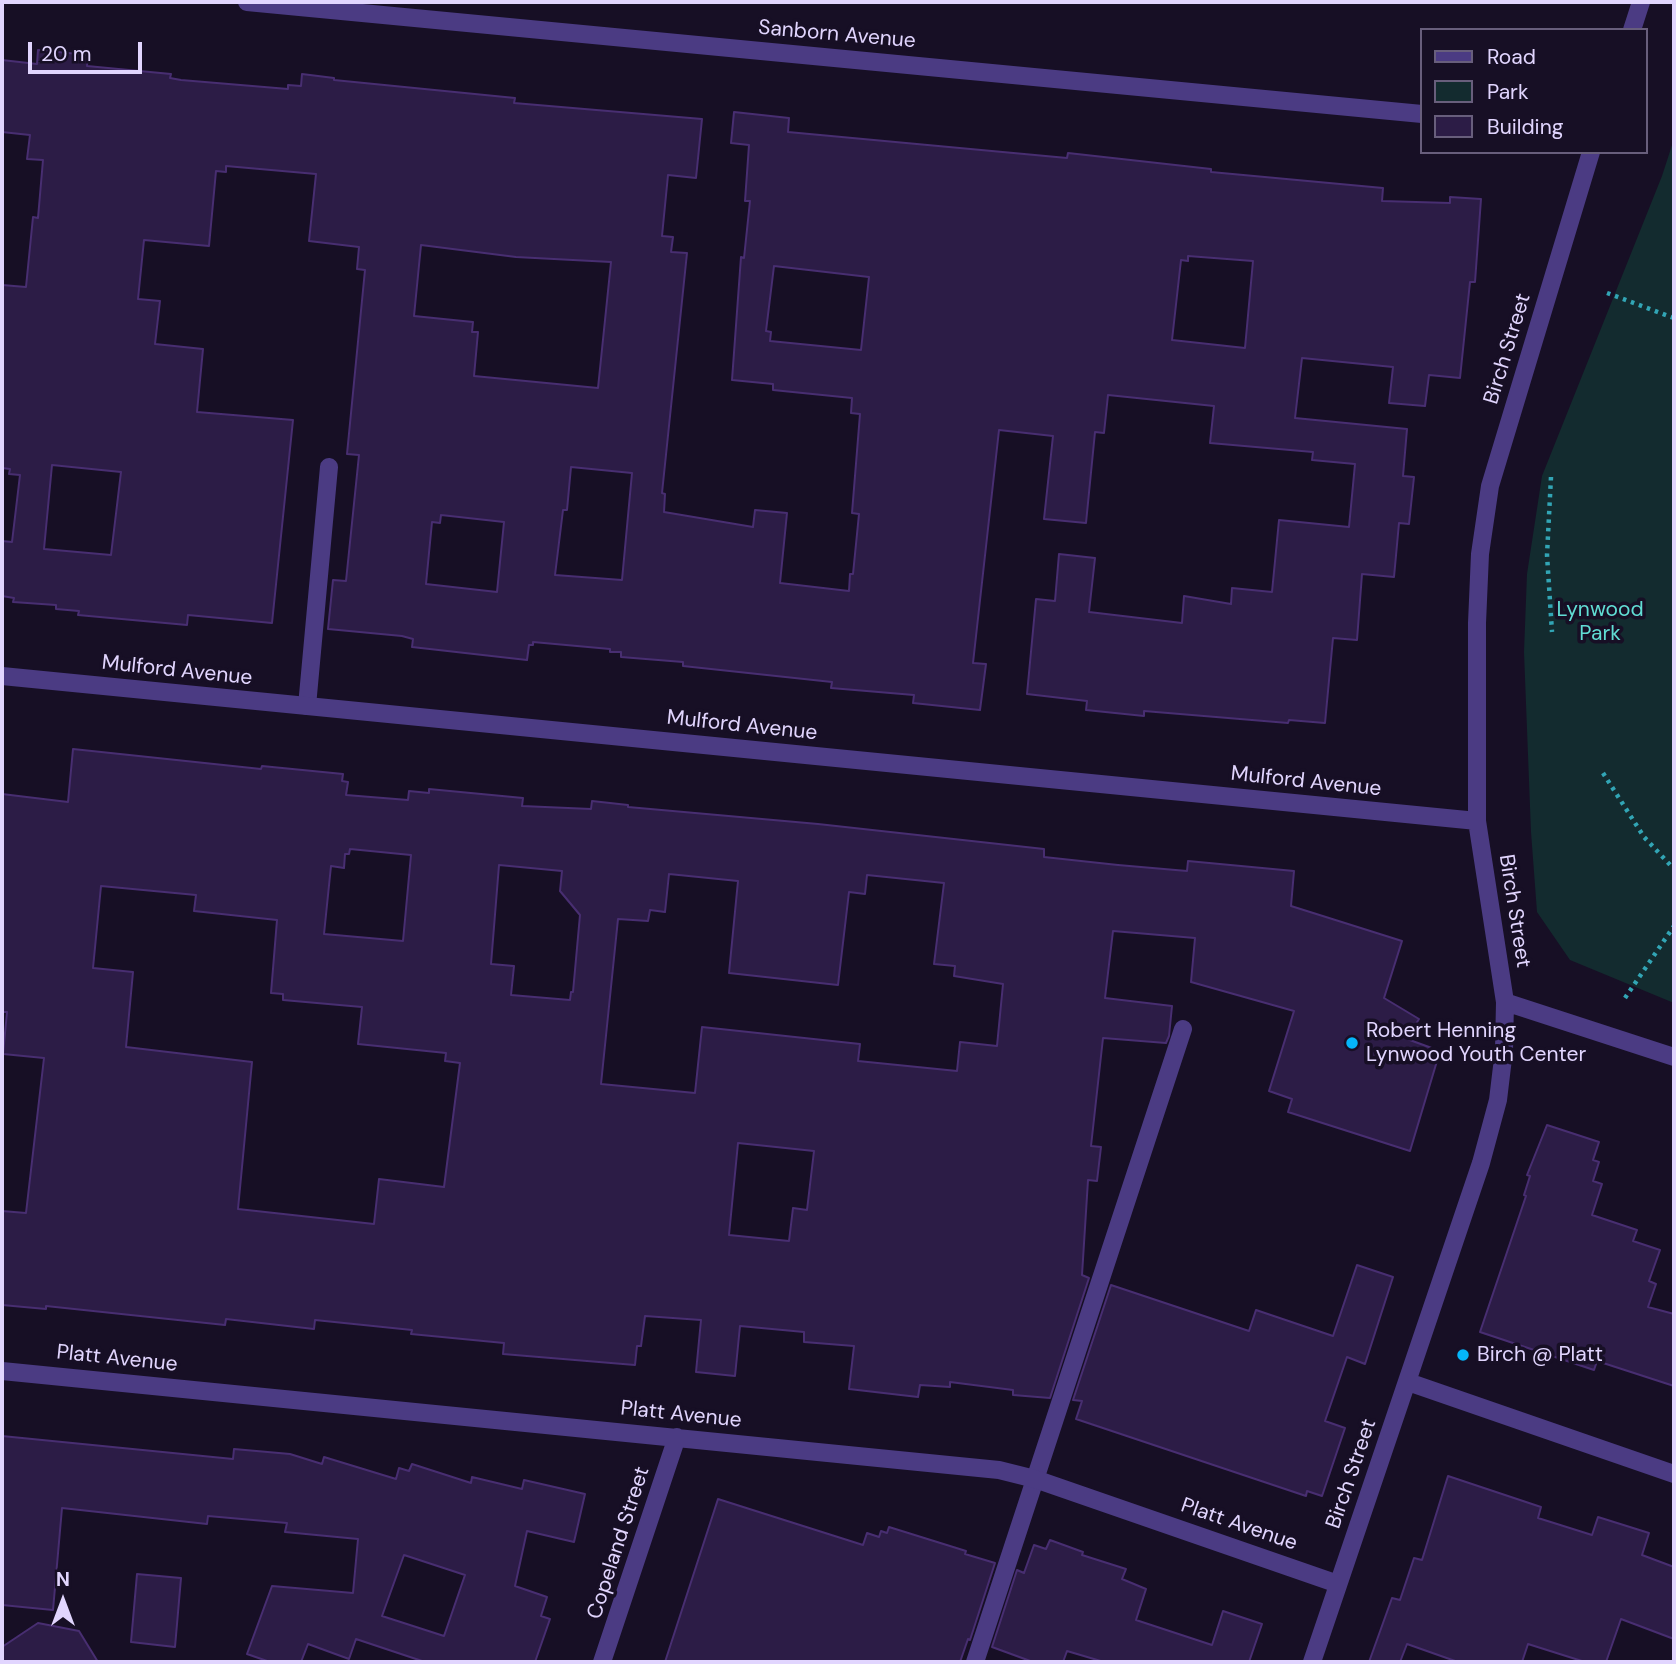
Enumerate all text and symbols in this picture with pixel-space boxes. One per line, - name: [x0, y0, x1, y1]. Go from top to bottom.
- street label: Sanborn Avenue: [757, 16, 917, 54]
- scale bar: [32, 28, 145, 72]
- legend: [1420, 28, 1648, 154]
- text: 20 m: [41, 40, 92, 68]
- text: Road: [1487, 43, 1536, 71]
- text: Park: [1487, 78, 1528, 106]
- text: Building: [1487, 113, 1563, 141]
- street label: Birch Street: [1479, 291, 1537, 407]
- park label: Lynwood Park: [1556, 597, 1644, 647]
- street label: Mulford Avenue: [101, 651, 253, 691]
- street label: Mulford Avenue: [666, 706, 818, 746]
- street label: Mulford Avenue: [1230, 762, 1382, 802]
- street label: Birch Street: [1493, 853, 1535, 969]
- place label: Robert Henning Lynwood Youth Center: [1366, 1018, 1586, 1068]
- marker: Robert Henning Lynwood Youth Center: [1344, 1035, 1360, 1051]
- street label: Platt Avenue: [55, 1340, 179, 1378]
- place label: Birch @ Platt: [1477, 1342, 1603, 1368]
- marker: Birch @ Platt: [1455, 1347, 1471, 1363]
- street label: Platt Avenue: [619, 1396, 743, 1434]
- street label: Birch Street: [1321, 1416, 1383, 1532]
- street label: Copeland Street: [582, 1463, 656, 1623]
- street label: Platt Avenue: [1178, 1493, 1300, 1557]
- north arrow: [28, 1566, 98, 1636]
- text: N: [56, 1567, 70, 1592]

